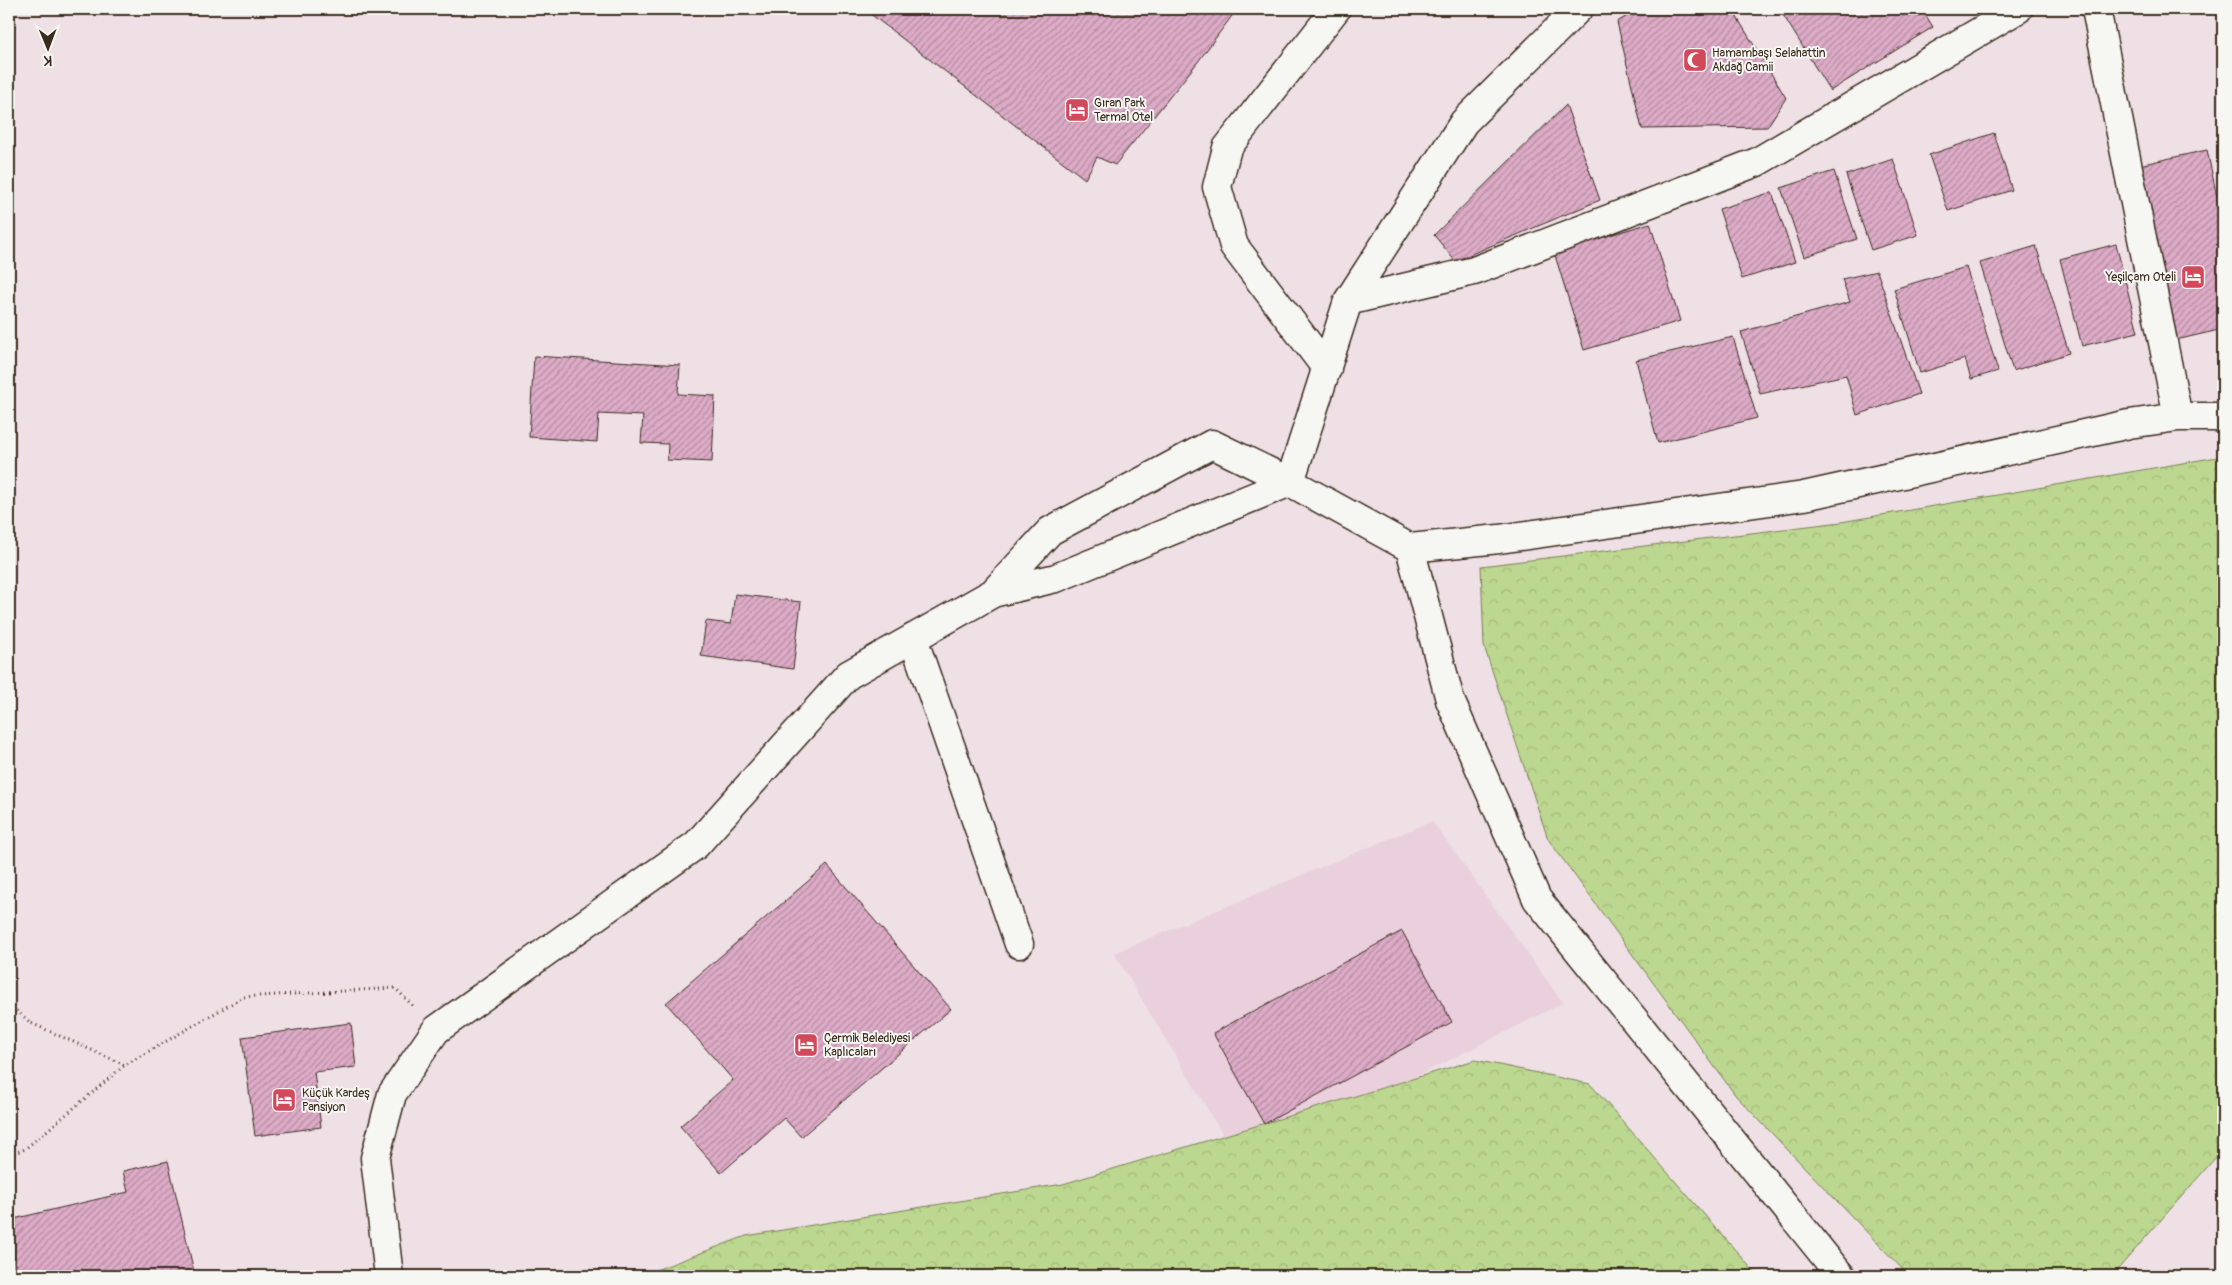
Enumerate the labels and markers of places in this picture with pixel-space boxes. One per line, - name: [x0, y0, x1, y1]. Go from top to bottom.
- place label: Hamambaşı Selahattin Akdağ Camii: [1712, 46, 1826, 75]
- mosque icon: Hamambaşı Selahattin Akdağ Camii: [1682, 47, 1708, 73]
- place label: Gıran Park Termal Otel: [1094, 96, 1153, 125]
- hotel icon: Gıran Park Termal Otel: [1064, 97, 1090, 123]
- hotel icon: Yeşilçam Oteli: [2180, 264, 2206, 290]
- place label: Yeşilçam Oteli: [2105, 270, 2176, 285]
- place label: Çermik Belediyesi Kaplıcaları: [824, 1031, 910, 1060]
- hotel icon: Çermik Belediyesi Kaplıcaları: [793, 1032, 819, 1058]
- place label: Küçük Kardeş Pansiyon: [302, 1086, 370, 1115]
- hotel icon: Küçük Kardeş Pansiyon: [271, 1087, 297, 1113]

